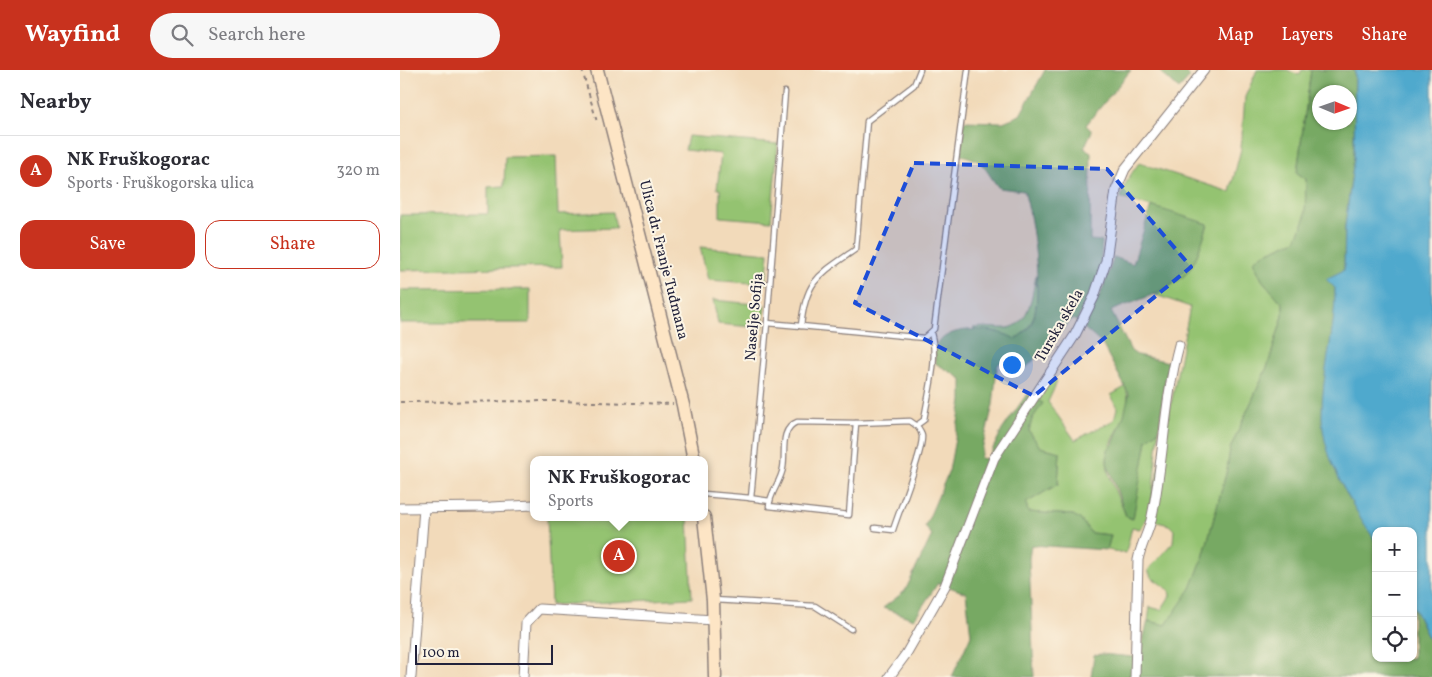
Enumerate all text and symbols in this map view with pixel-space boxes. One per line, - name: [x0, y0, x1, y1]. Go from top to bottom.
- search box: [150, 13, 500, 58]
- text: Wayfind: [25, 18, 120, 52]
- icon: search: [168, 21, 196, 49]
- text: Search here: [208, 22, 305, 48]
- text: Map: [1217, 23, 1253, 48]
- text: Layers: [1281, 23, 1333, 48]
- text: Share: [1361, 23, 1407, 48]
- north arrow: [1312, 85, 1357, 130]
- text: Nearby: [20, 88, 91, 117]
- text: NK Fruškogorac: [67, 147, 210, 173]
- text: A: [30, 160, 42, 182]
- text: 320 m: [336, 160, 380, 182]
- text: Sports · Fruškogorska ulica: [67, 173, 254, 195]
- street label: Ulica dr. Franje Tuđmana: [633, 178, 693, 342]
- button: Save: [20, 220, 195, 269]
- button: Share: [205, 220, 380, 269]
- street label: Naselje Sofija: [741, 272, 769, 362]
- street label: Turska skela: [1031, 286, 1089, 366]
- your location: [999, 352, 1025, 378]
- popup: [530, 456, 708, 521]
- text: NK Fruškogorac: [548, 465, 690, 491]
- text: Sports: [548, 491, 593, 513]
- map controls: [1372, 527, 1417, 662]
- button: +: [1372, 527, 1417, 572]
- pin: A: [603, 537, 635, 575]
- button: −: [1372, 572, 1417, 617]
- button: locate: [1372, 617, 1417, 662]
- scale bar: [415, 642, 552, 665]
- text: 100 m: [422, 644, 460, 663]

